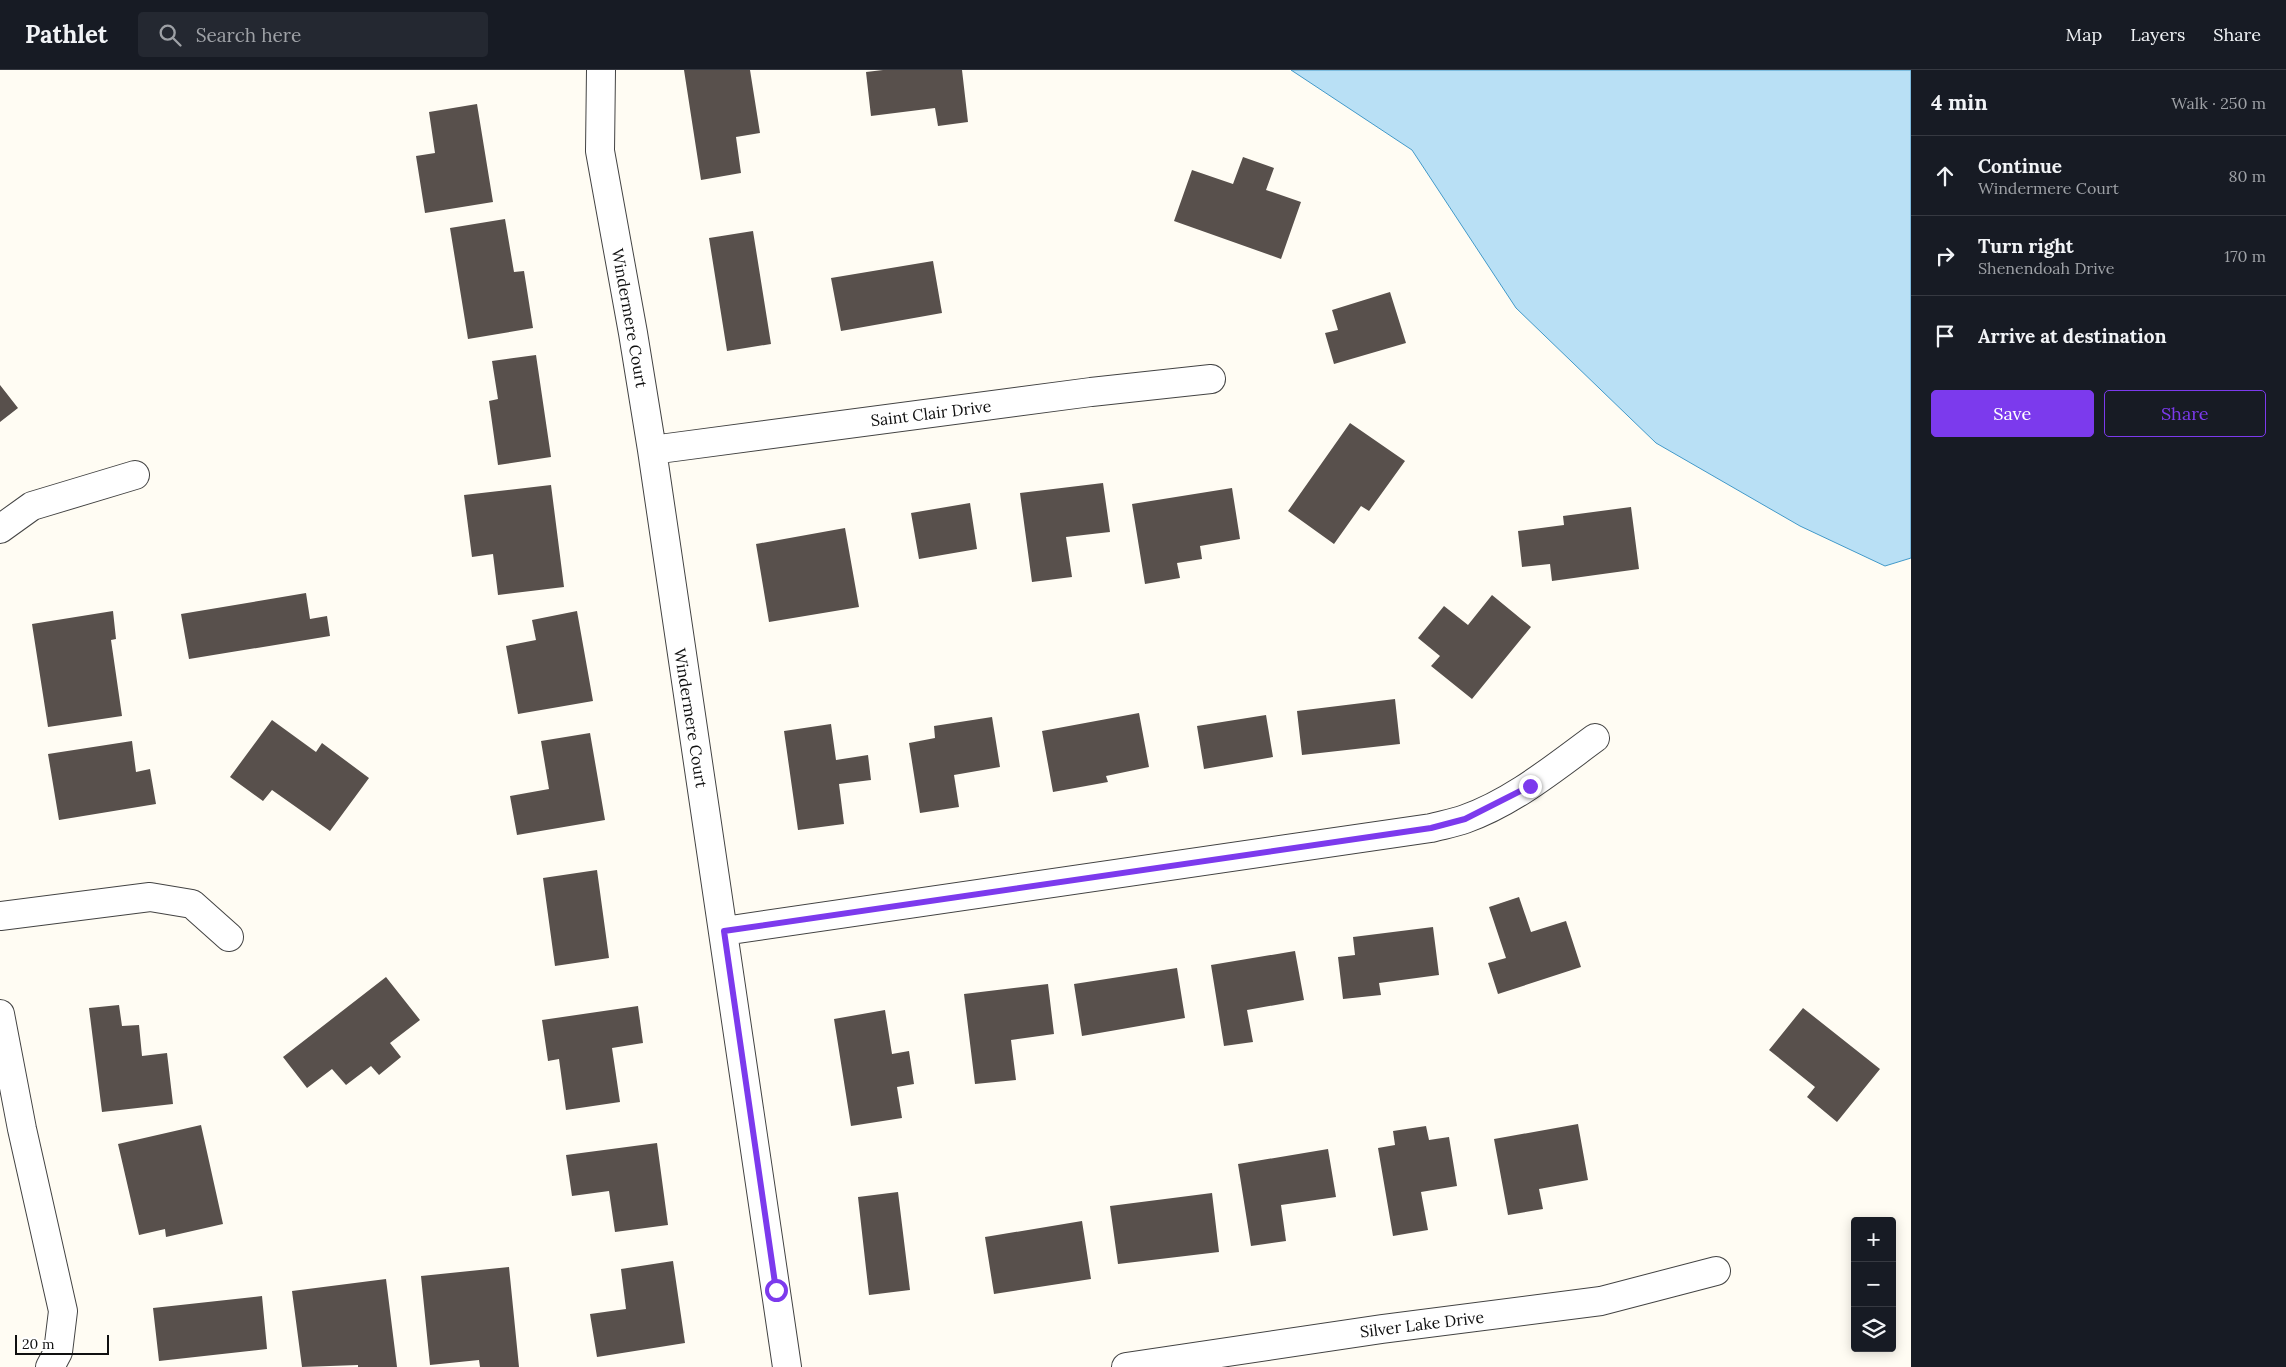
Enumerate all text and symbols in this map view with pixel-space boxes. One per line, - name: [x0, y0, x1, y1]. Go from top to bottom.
- search box: [138, 12, 488, 57]
- text: Pathlet: [25, 19, 108, 50]
- icon: search: [156, 21, 184, 49]
- text: Search here: [196, 23, 301, 47]
- text: Map: [2066, 23, 2102, 46]
- text: Layers: [2130, 23, 2185, 46]
- text: Share: [2213, 23, 2261, 46]
- text: 4 min: [1931, 89, 1988, 116]
- text: Walk · 250 m: [2171, 93, 2266, 113]
- text: Continue: [1978, 154, 2062, 178]
- icon: ahead: [1931, 162, 1959, 190]
- text: 80 m: [2229, 166, 2266, 186]
- text: Windermere Court: [1978, 178, 2119, 198]
- text: Turn right: [1978, 234, 2074, 258]
- icon: right: [1931, 242, 1959, 270]
- text: 170 m: [2224, 246, 2266, 266]
- street label: Windermere Court: [608, 247, 652, 390]
- text: Shenendoah Drive: [1978, 258, 2114, 278]
- icon: arrive: [1931, 322, 1959, 350]
- text: Arrive at destination: [1978, 324, 2167, 348]
- button: Save: [1931, 390, 2094, 437]
- button: Share: [2104, 390, 2266, 437]
- street label: Saint Clair Drive: [870, 396, 993, 430]
- street label: Windermere Court: [670, 647, 712, 790]
- route end: [1519, 775, 1542, 798]
- map controls: [1851, 1217, 1896, 1352]
- button: +: [1851, 1217, 1896, 1262]
- button: −: [1851, 1262, 1896, 1307]
- route start: [765, 1279, 788, 1302]
- street label: Silver Lake Drive: [1359, 1306, 1485, 1342]
- button: layers: [1851, 1307, 1896, 1352]
- scale bar: [15, 1332, 109, 1355]
- text: 20 m: [22, 1335, 54, 1353]

